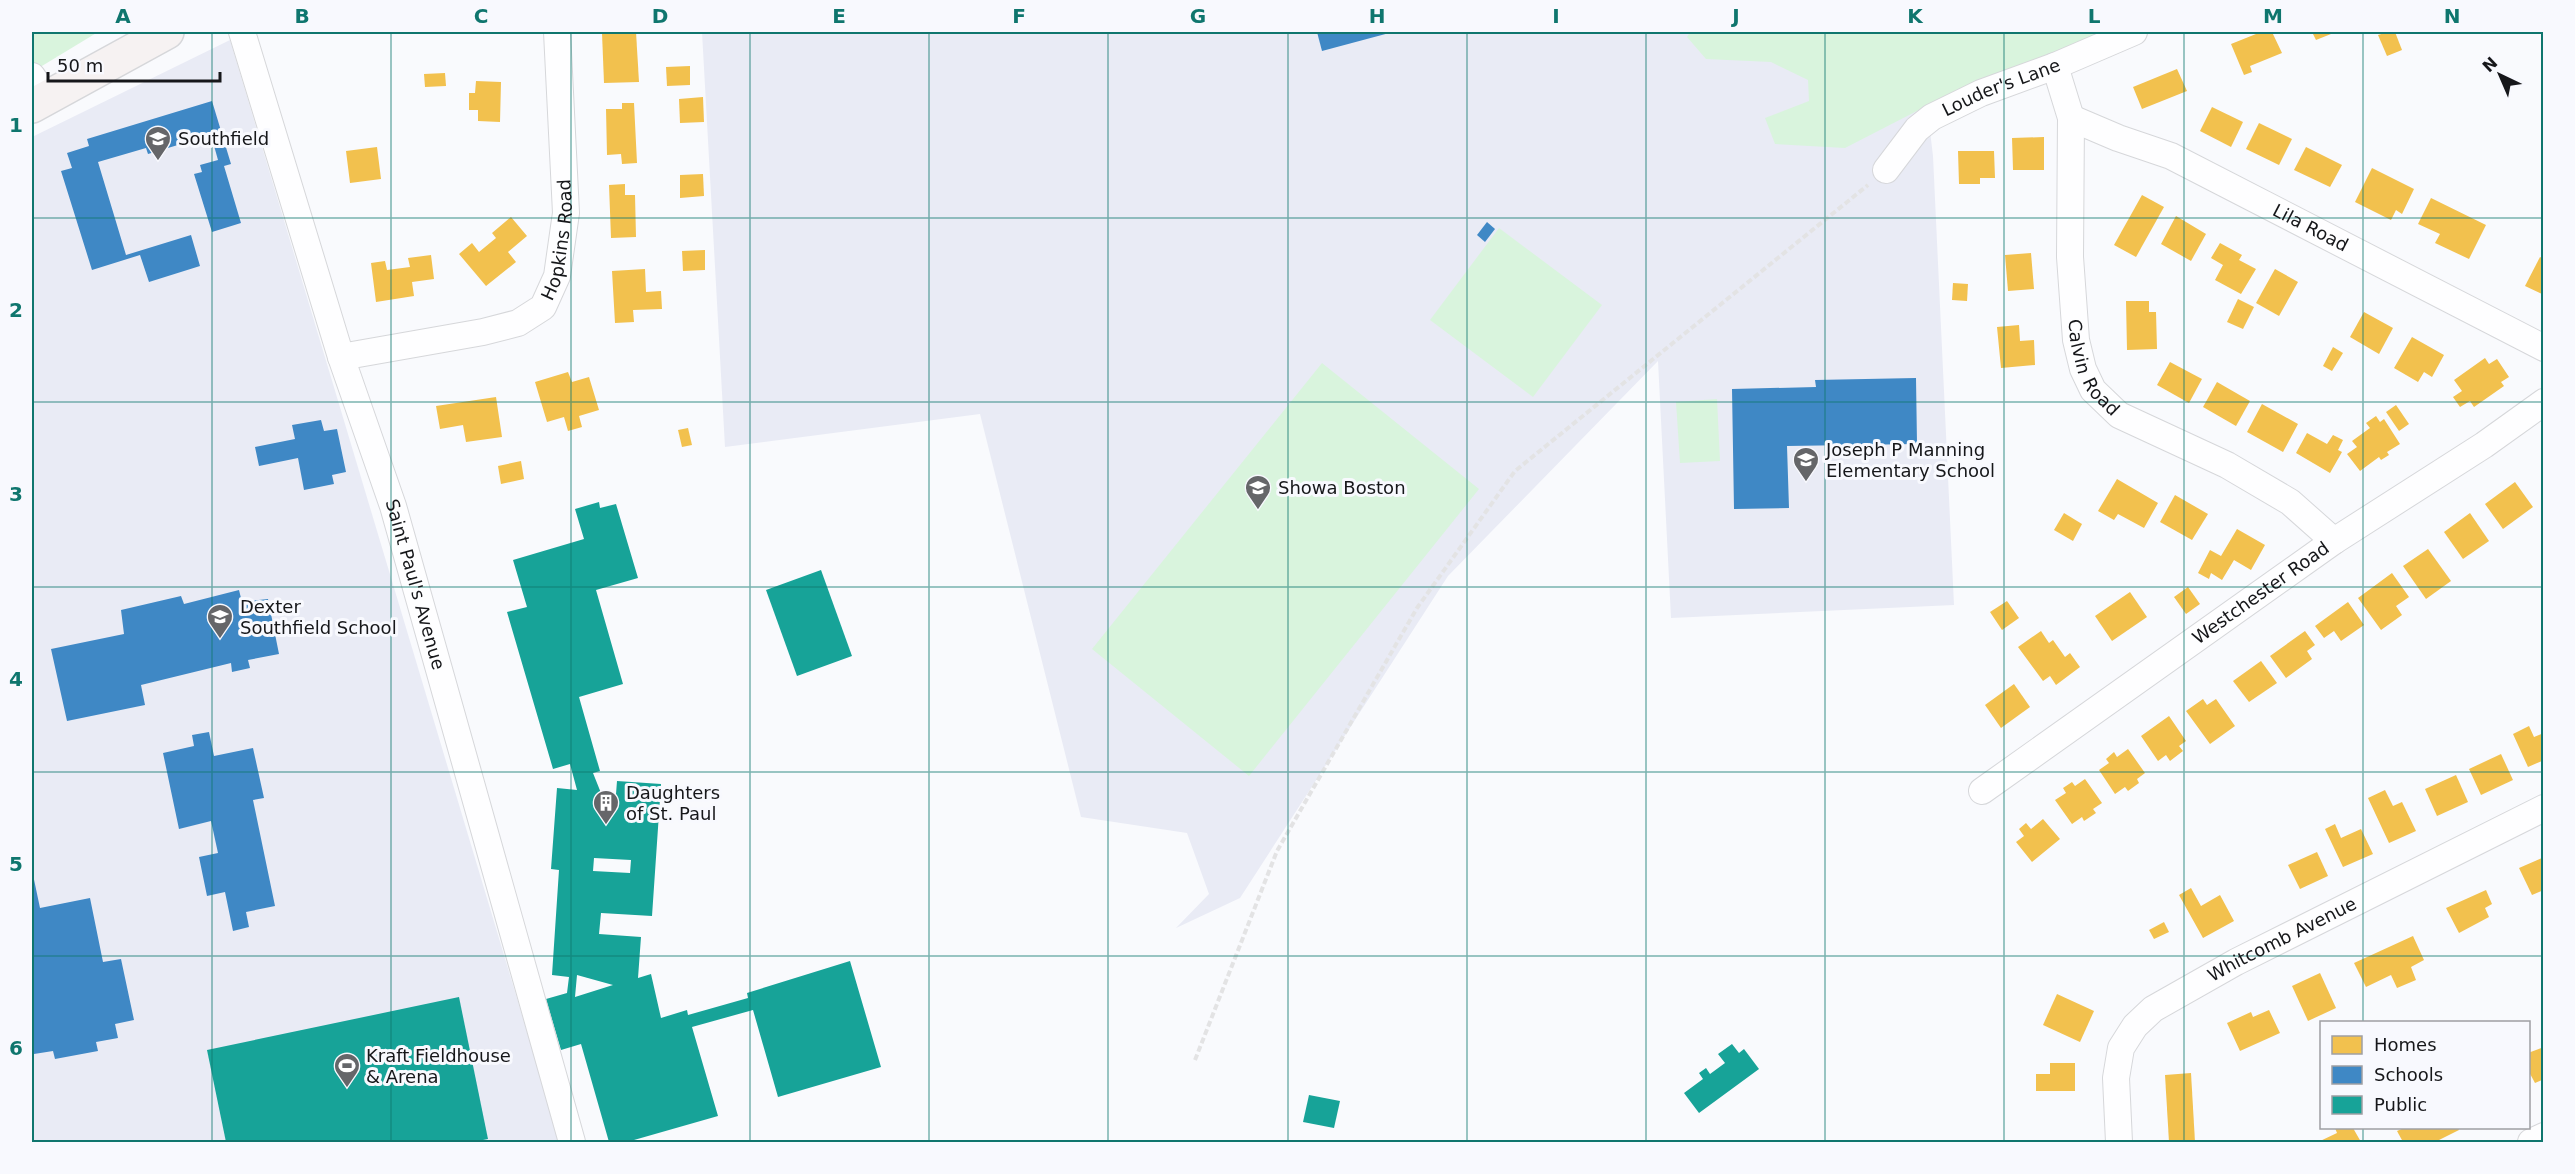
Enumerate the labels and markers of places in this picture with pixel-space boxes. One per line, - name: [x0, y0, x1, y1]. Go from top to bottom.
- school or university icon: Southfield: [143, 124, 173, 162]
- place label: Southfield: [178, 128, 269, 149]
- place label: Joseph P Manning Elementary School: [1825, 439, 1995, 481]
- school or university icon: Joseph P Manning Elementary School: [1791, 445, 1821, 483]
- school or university icon: Showa Boston: [1243, 473, 1273, 511]
- place label: Showa Boston: [1278, 477, 1406, 498]
- place label: Dexter Southfield School: [240, 596, 397, 638]
- school or university icon: Dexter Southfield School: [205, 602, 235, 640]
- place label: Daughters of St. Paul: [626, 782, 720, 824]
- building icon: Daughters of St. Paul: [591, 788, 621, 826]
- place label: Kraft Fieldhouse & Arena: [366, 1045, 511, 1087]
- sports icon: Kraft Fieldhouse & Arena: [332, 1051, 362, 1089]

